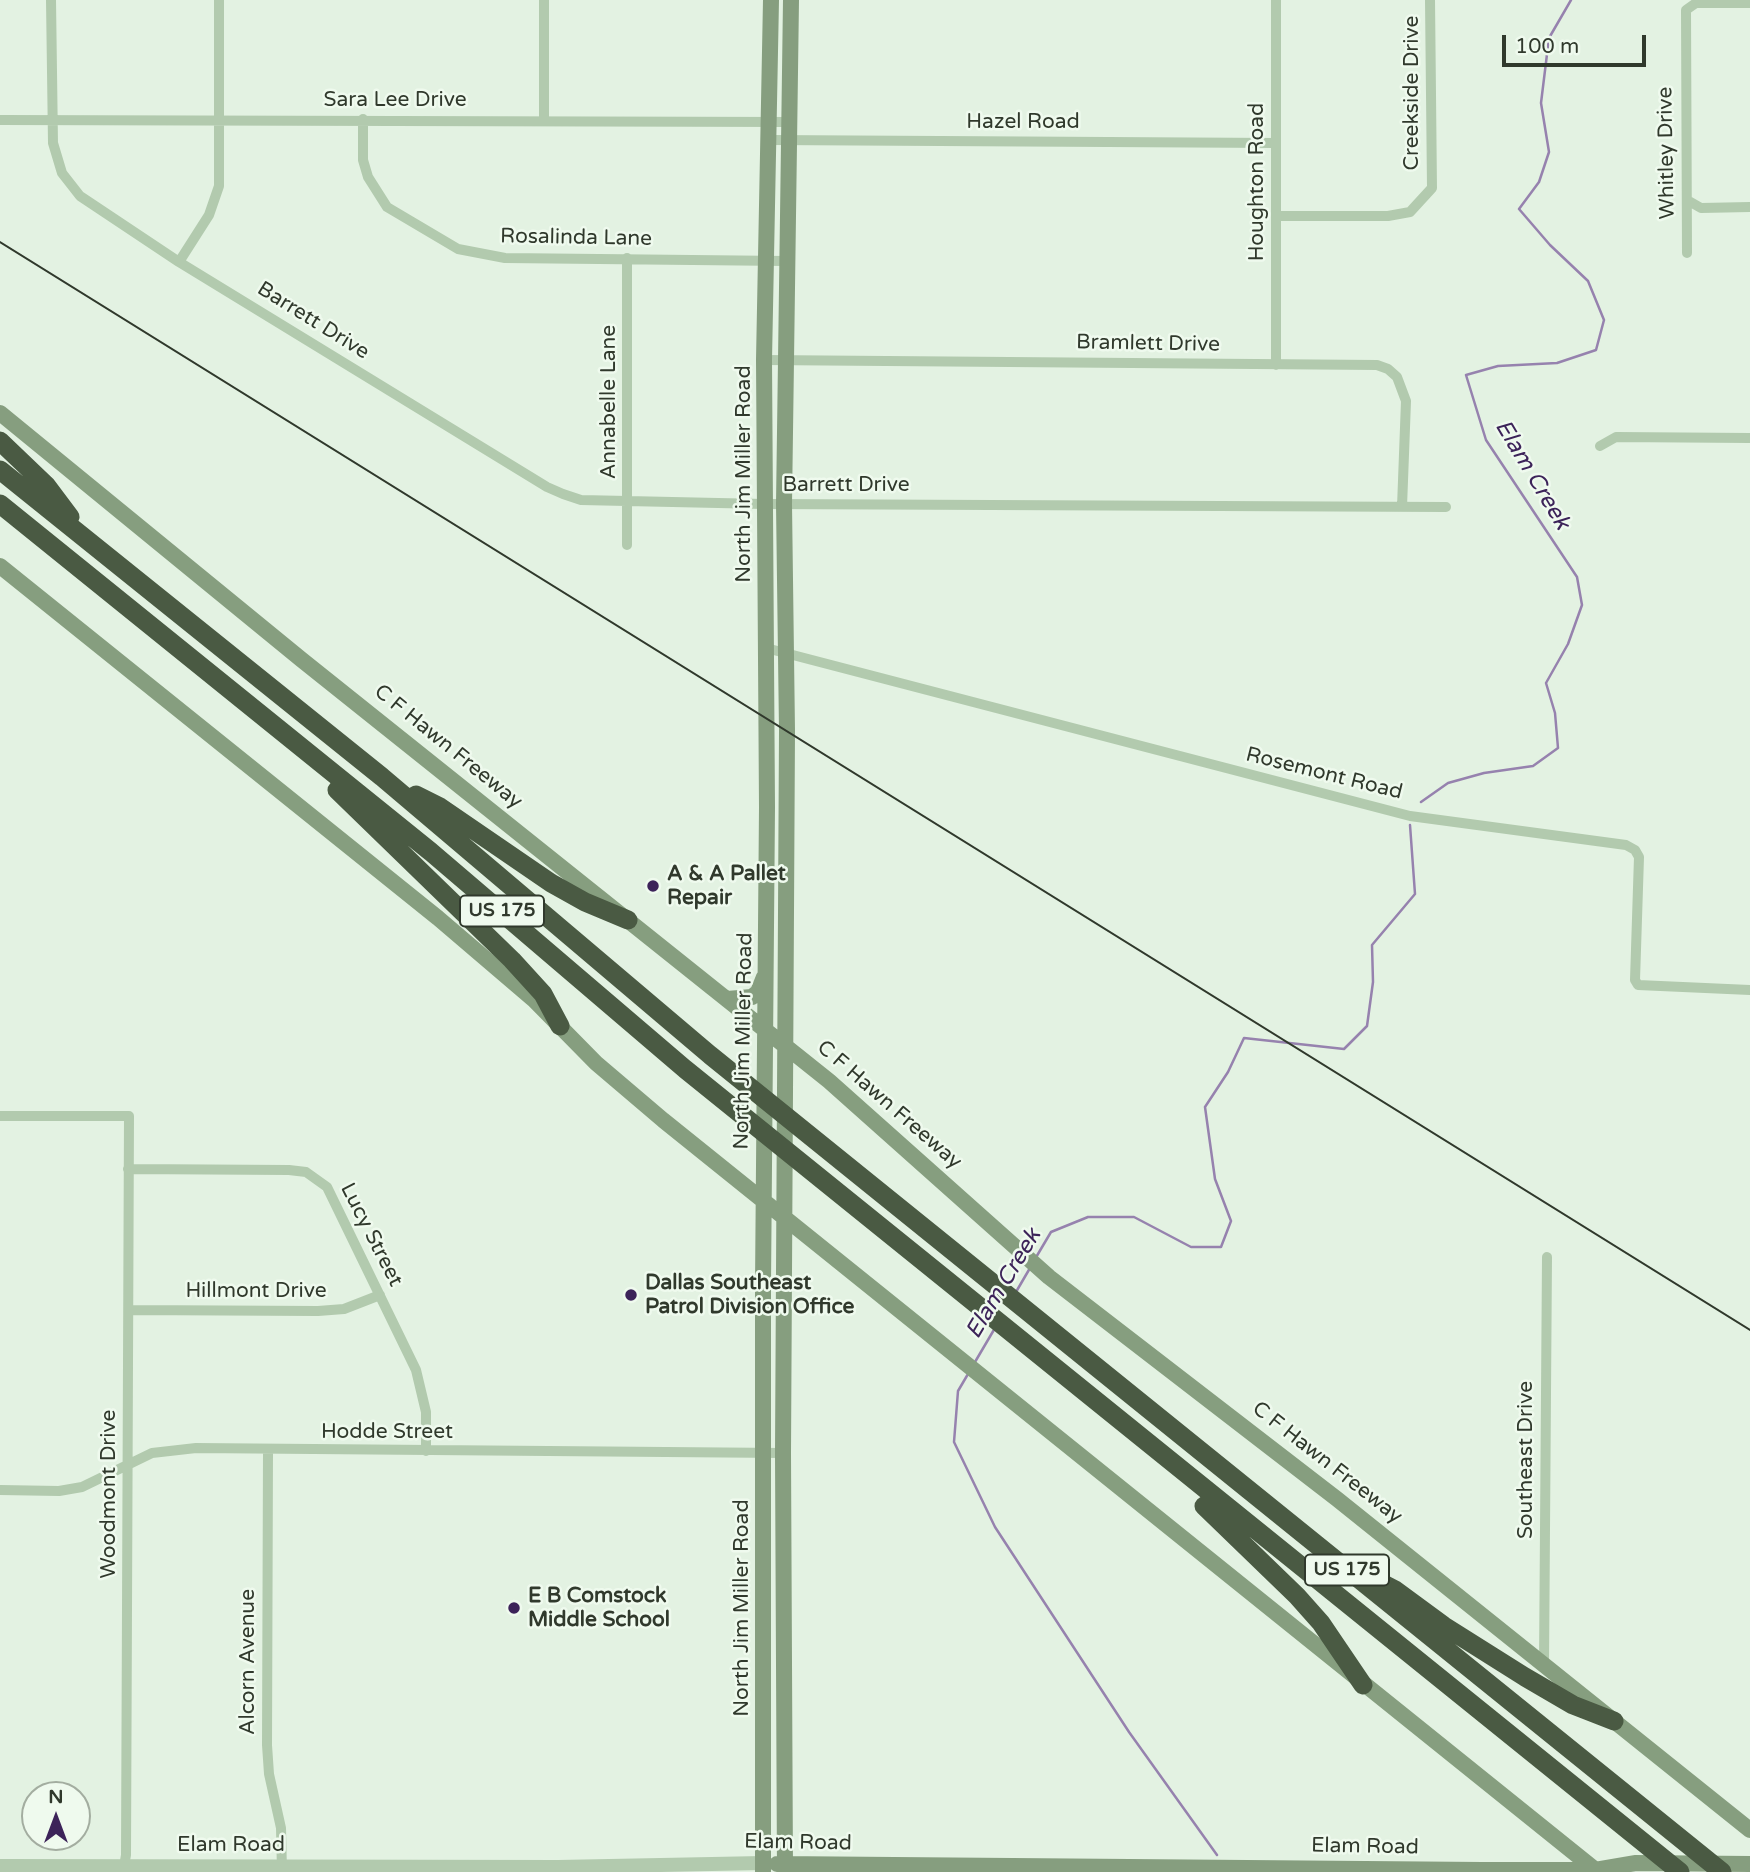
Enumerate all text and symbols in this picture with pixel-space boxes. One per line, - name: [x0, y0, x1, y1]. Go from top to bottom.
- street label: Creekside Drive: [1399, 16, 1425, 170]
- scale bar: [1505, 21, 1648, 65]
- text: 100 m: [1515, 34, 1579, 59]
- street label: Whitley Drive: [1653, 86, 1681, 220]
- street label: Sara Lee Drive: [323, 87, 467, 113]
- street label: Houghton Road: [1244, 103, 1270, 261]
- street label: Hazel Road: [966, 109, 1080, 135]
- street label: Rosalinda Lane: [500, 224, 652, 252]
- street label: Barrett Drive: [252, 277, 374, 365]
- street label: Annabelle Lane: [596, 325, 622, 479]
- street label: Bramlett Drive: [1076, 330, 1220, 358]
- street label: North Jim Miller Road: [731, 365, 757, 583]
- water label: Elam Creek: [1488, 415, 1576, 535]
- street label: Barrett Drive: [782, 472, 910, 498]
- street label: C F Hawn Freeway: [369, 679, 527, 815]
- street label: Rosemont Road: [1243, 742, 1405, 806]
- place label: A & A Pallet Repair: [667, 861, 786, 911]
- marker: A & A Pallet Repair: [645, 878, 661, 894]
- road number: US 175: [460, 896, 544, 926]
- street label: North Jim Miller Road: [730, 932, 758, 1150]
- street label: C F Hawn Freeway: [811, 1035, 967, 1175]
- street label: Lucy Street: [334, 1179, 408, 1291]
- water label: Elam Creek: [960, 1224, 1048, 1344]
- place label: Dallas Southeast Patrol Division Office: [645, 1270, 854, 1320]
- street label: Hillmont Drive: [185, 1278, 327, 1304]
- marker: Dallas Southeast Patrol Division Office: [623, 1287, 639, 1303]
- street label: Southeast Drive: [1513, 1381, 1539, 1539]
- street label: C F Hawn Freeway: [1247, 1397, 1407, 1529]
- street label: Woodmont Drive: [96, 1410, 122, 1578]
- street label: Hodde Street: [321, 1419, 453, 1445]
- street label: North Jim Miller Road: [729, 1499, 755, 1717]
- road number: US 175: [1305, 1554, 1389, 1586]
- place label: E B Comstock Middle School: [528, 1583, 670, 1633]
- street label: Alcorn Avenue: [235, 1589, 261, 1735]
- marker: E B Comstock Middle School: [506, 1600, 522, 1616]
- north arrow: [21, 1781, 91, 1851]
- text: N: [48, 1786, 64, 1808]
- street label: Elam Road: [744, 1829, 852, 1857]
- street label: Elam Road: [177, 1832, 285, 1858]
- street label: Elam Road: [1311, 1833, 1419, 1861]

